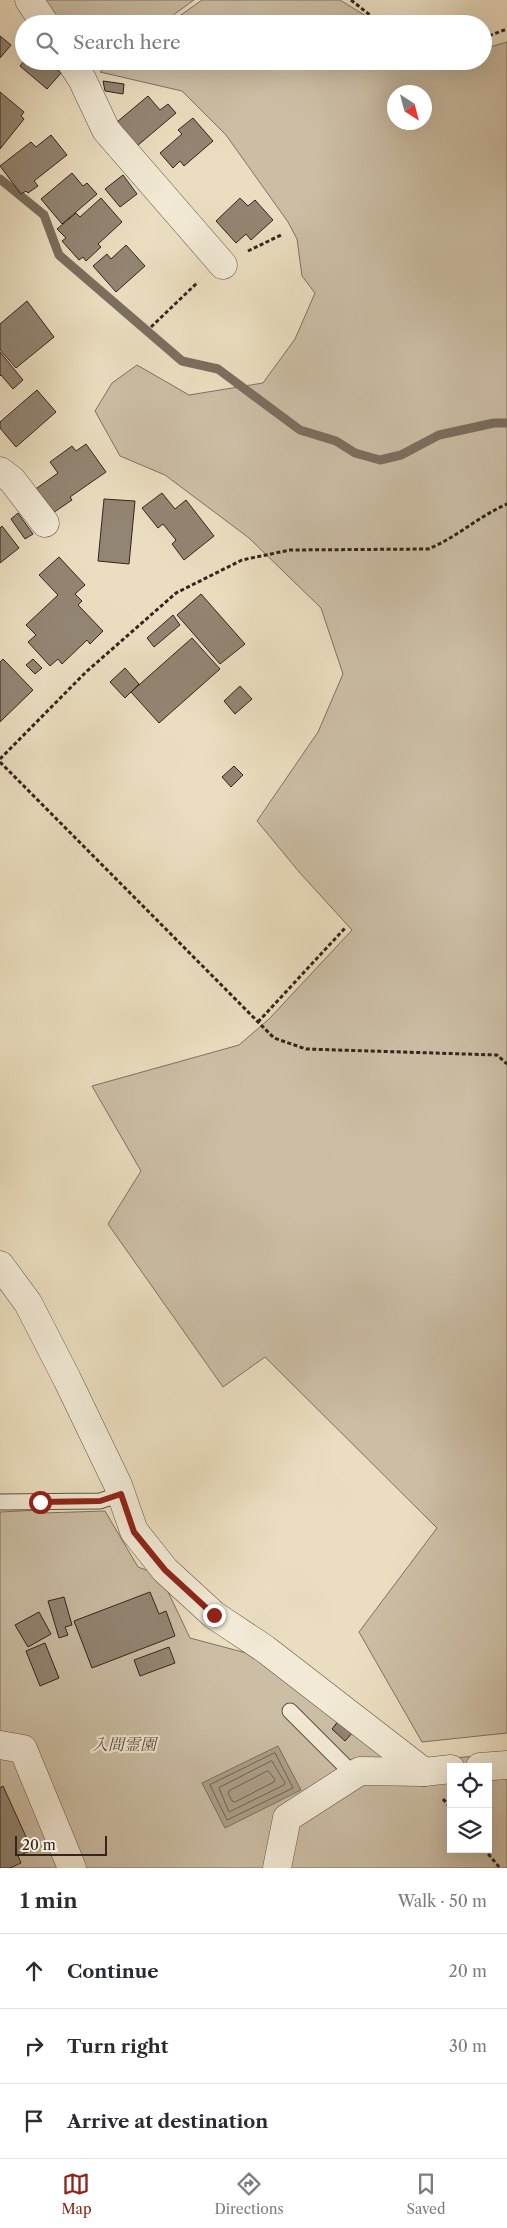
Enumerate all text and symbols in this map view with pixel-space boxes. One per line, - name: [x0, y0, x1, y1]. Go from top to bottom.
- search box: [15, 15, 492, 70]
- icon: search: [33, 29, 61, 57]
- text: Search here: [73, 31, 181, 54]
- north arrow: [387, 85, 432, 130]
- route start: [29, 1491, 52, 1514]
- route end: [203, 1604, 226, 1627]
- park label: 入間霊園: [92, 1734, 159, 1754]
- map controls: [447, 1763, 492, 1853]
- button: locate: [447, 1763, 492, 1808]
- button: layers: [447, 1808, 492, 1853]
- scale bar: [15, 1833, 108, 1856]
- text: 20 m: [22, 1836, 56, 1854]
- text: 1 min: [20, 1888, 78, 1913]
- text: Walk · 50 m: [398, 1891, 487, 1911]
- icon: ahead: [20, 1957, 48, 1985]
- text: Continue: [67, 1960, 159, 1983]
- text: 20 m: [448, 1961, 487, 1981]
- icon: right: [20, 2032, 48, 2060]
- text: Turn right: [67, 2035, 168, 2058]
- text: 30 m: [449, 2036, 487, 2056]
- icon: arrive: [20, 2107, 48, 2135]
- text: Arrive at destination: [67, 2110, 268, 2133]
- tab: Map: [61, 2170, 92, 2218]
- tab: Directions: [214, 2170, 284, 2218]
- tab: Saved: [407, 2170, 445, 2218]

